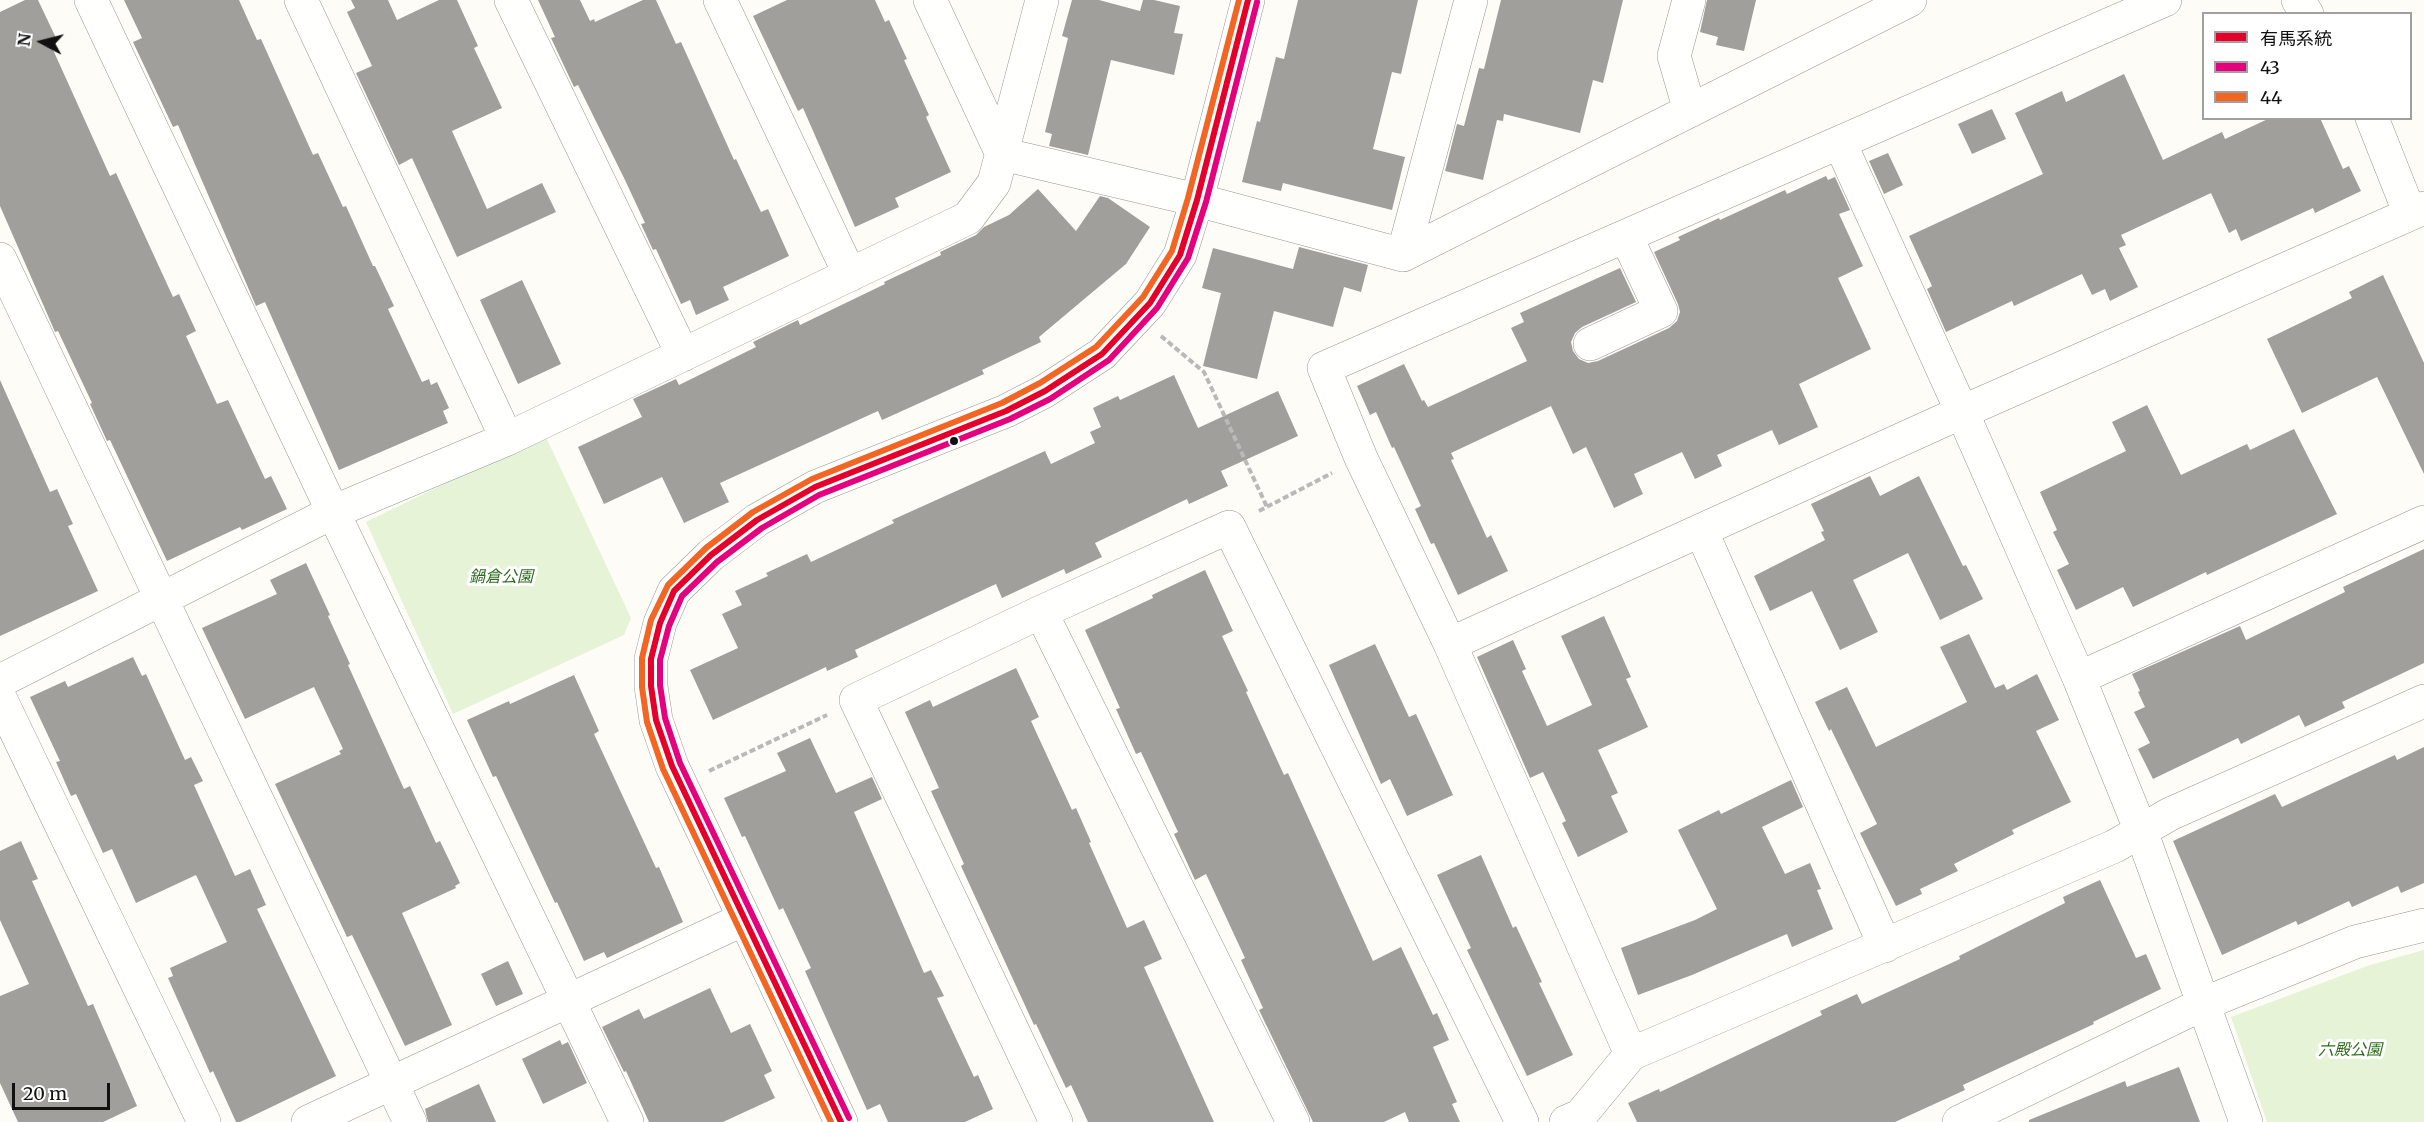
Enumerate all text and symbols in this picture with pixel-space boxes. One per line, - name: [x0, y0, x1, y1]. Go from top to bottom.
- north arrow: [12, 12, 72, 72]
- legend: [2202, 12, 2412, 120]
- text: 有馬系統: [2260, 27, 2332, 50]
- text: N: [13, 32, 35, 47]
- text: 43: [2260, 56, 2280, 79]
- text: 44: [2260, 86, 2282, 109]
- unlabelled marker: [948, 435, 960, 447]
- park label: 鍋倉公園: [469, 567, 533, 587]
- park label: 六殿公園: [2318, 1040, 2382, 1060]
- scale bar: [15, 1071, 112, 1109]
- text: 20 m: [23, 1082, 67, 1105]

